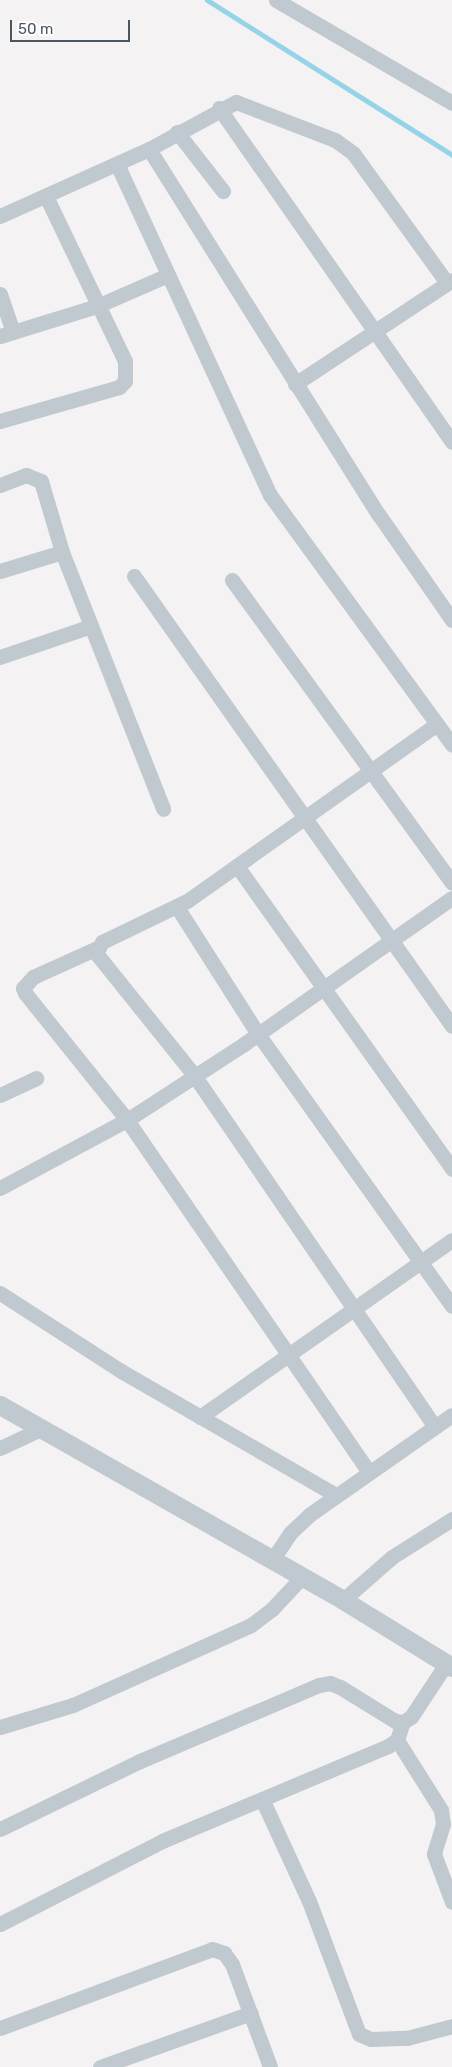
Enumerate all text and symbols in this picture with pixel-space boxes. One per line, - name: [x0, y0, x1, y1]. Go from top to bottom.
- scale bar: [12, 10, 132, 42]
- text: 50 m: [18, 20, 53, 38]

